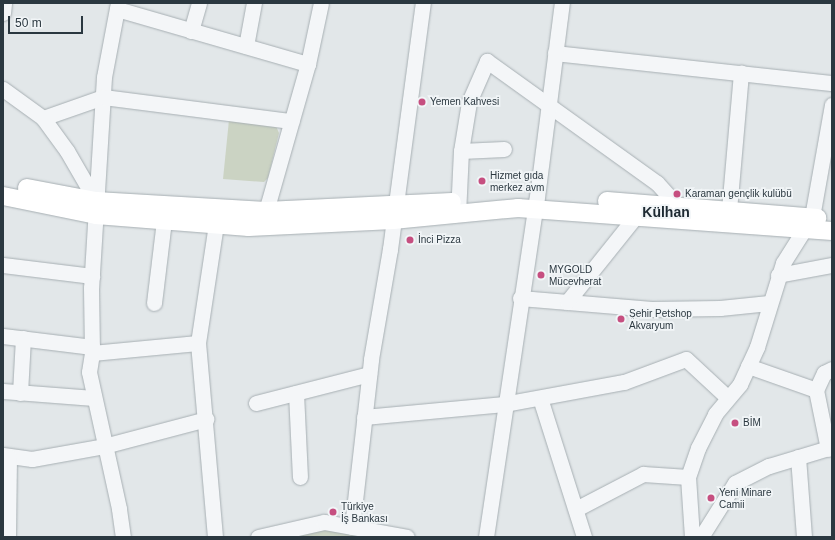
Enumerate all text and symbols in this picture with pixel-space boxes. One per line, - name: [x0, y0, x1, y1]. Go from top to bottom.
- scale bar: [10, 8, 85, 34]
- text: 50 m: [15, 16, 42, 30]
- place label: Yemen Kahvesi: [430, 96, 499, 108]
- marker: Yemen Kahvesi: [417, 97, 427, 107]
- place label: Hizmet gıda merkez avm: [490, 169, 544, 192]
- marker: Hizmet gıda merkez avm: [477, 176, 487, 186]
- place label: Karaman gençlik kulübü: [685, 188, 792, 200]
- marker: Karaman gençlik kulübü: [672, 189, 682, 199]
- district label: Külhan: [642, 204, 690, 220]
- place label: İnci Pizza: [418, 234, 461, 246]
- marker: İnci Pizza: [405, 235, 415, 245]
- place label: MYGOLD Mücevherat: [549, 263, 601, 286]
- marker: MYGOLD Mücevherat: [536, 270, 546, 280]
- place label: Şehir Petshop Akvaryum: [629, 307, 692, 330]
- marker: Şehir Petshop Akvaryum: [616, 314, 626, 324]
- place label: BİM: [743, 417, 761, 429]
- marker: BİM: [730, 418, 740, 428]
- place label: Yeni Minare Camii: [719, 486, 771, 510]
- marker: Yeni Minare Camii: [706, 493, 716, 503]
- place label: Türkiye İş Bankası: [341, 500, 388, 524]
- marker: Türkiye İş Bankası: [328, 507, 338, 517]

